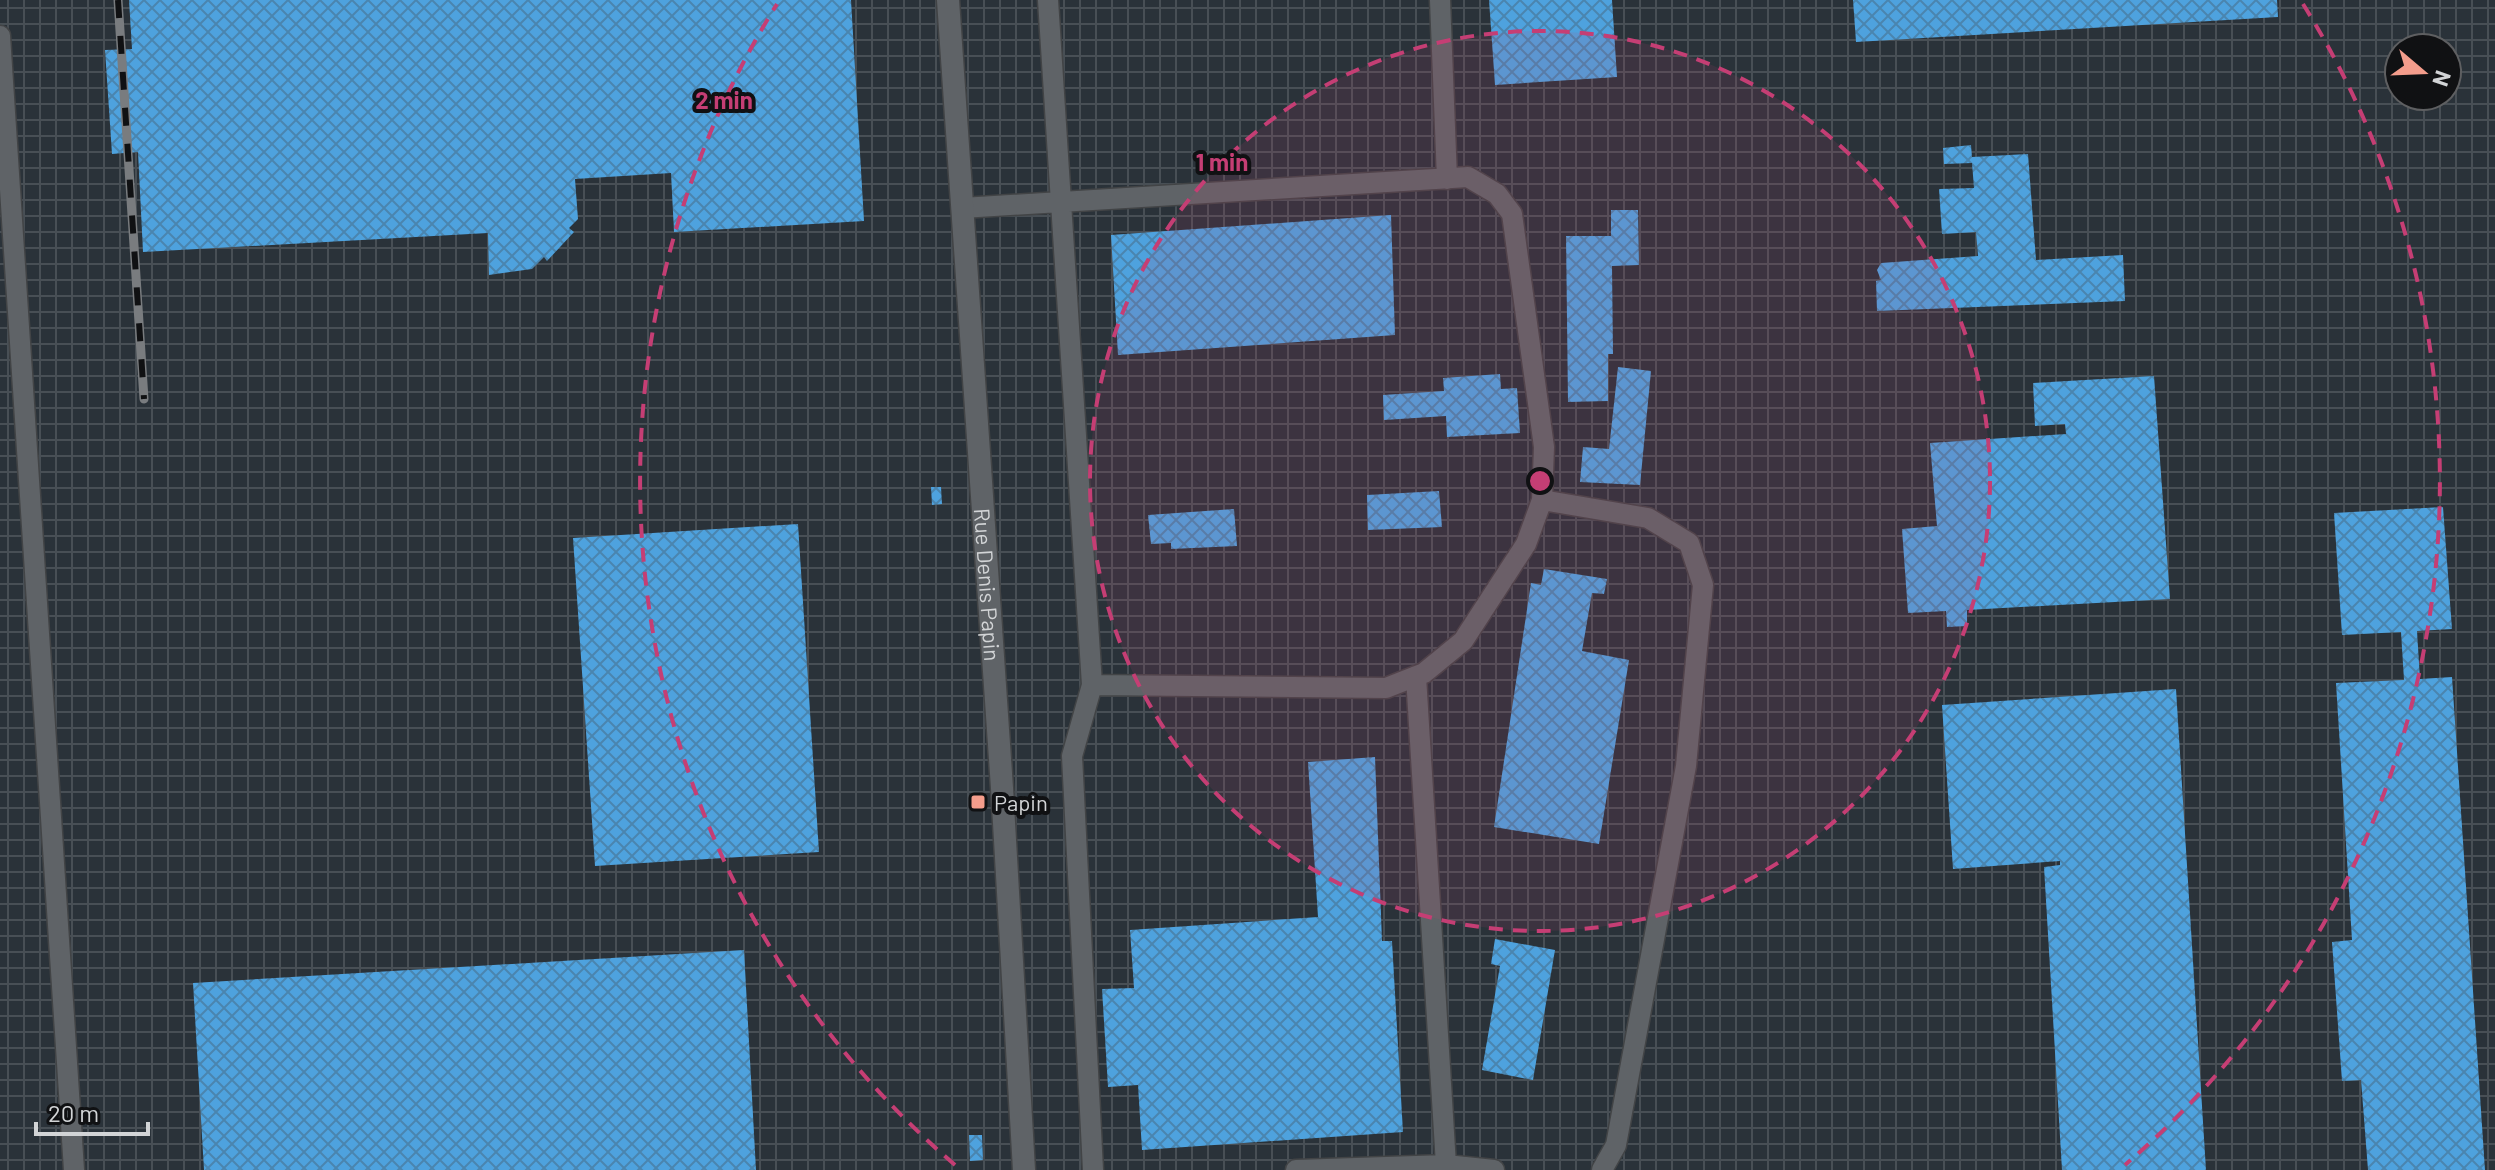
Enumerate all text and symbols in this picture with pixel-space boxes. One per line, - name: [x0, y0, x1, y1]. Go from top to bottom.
- north arrow: [2383, 32, 2463, 112]
- text: N: [2428, 68, 2458, 90]
- text: 2 min: [695, 85, 753, 114]
- text: 1 min: [1196, 147, 1248, 176]
- centre of rings: [1526, 467, 1554, 495]
- street label: Rue Denis Papin: [970, 507, 1006, 662]
- place label: Papin: [994, 789, 1048, 815]
- marker: Papin: [969, 793, 987, 811]
- scale bar: [36, 1086, 148, 1136]
- text: 20 m: [48, 1098, 99, 1127]

